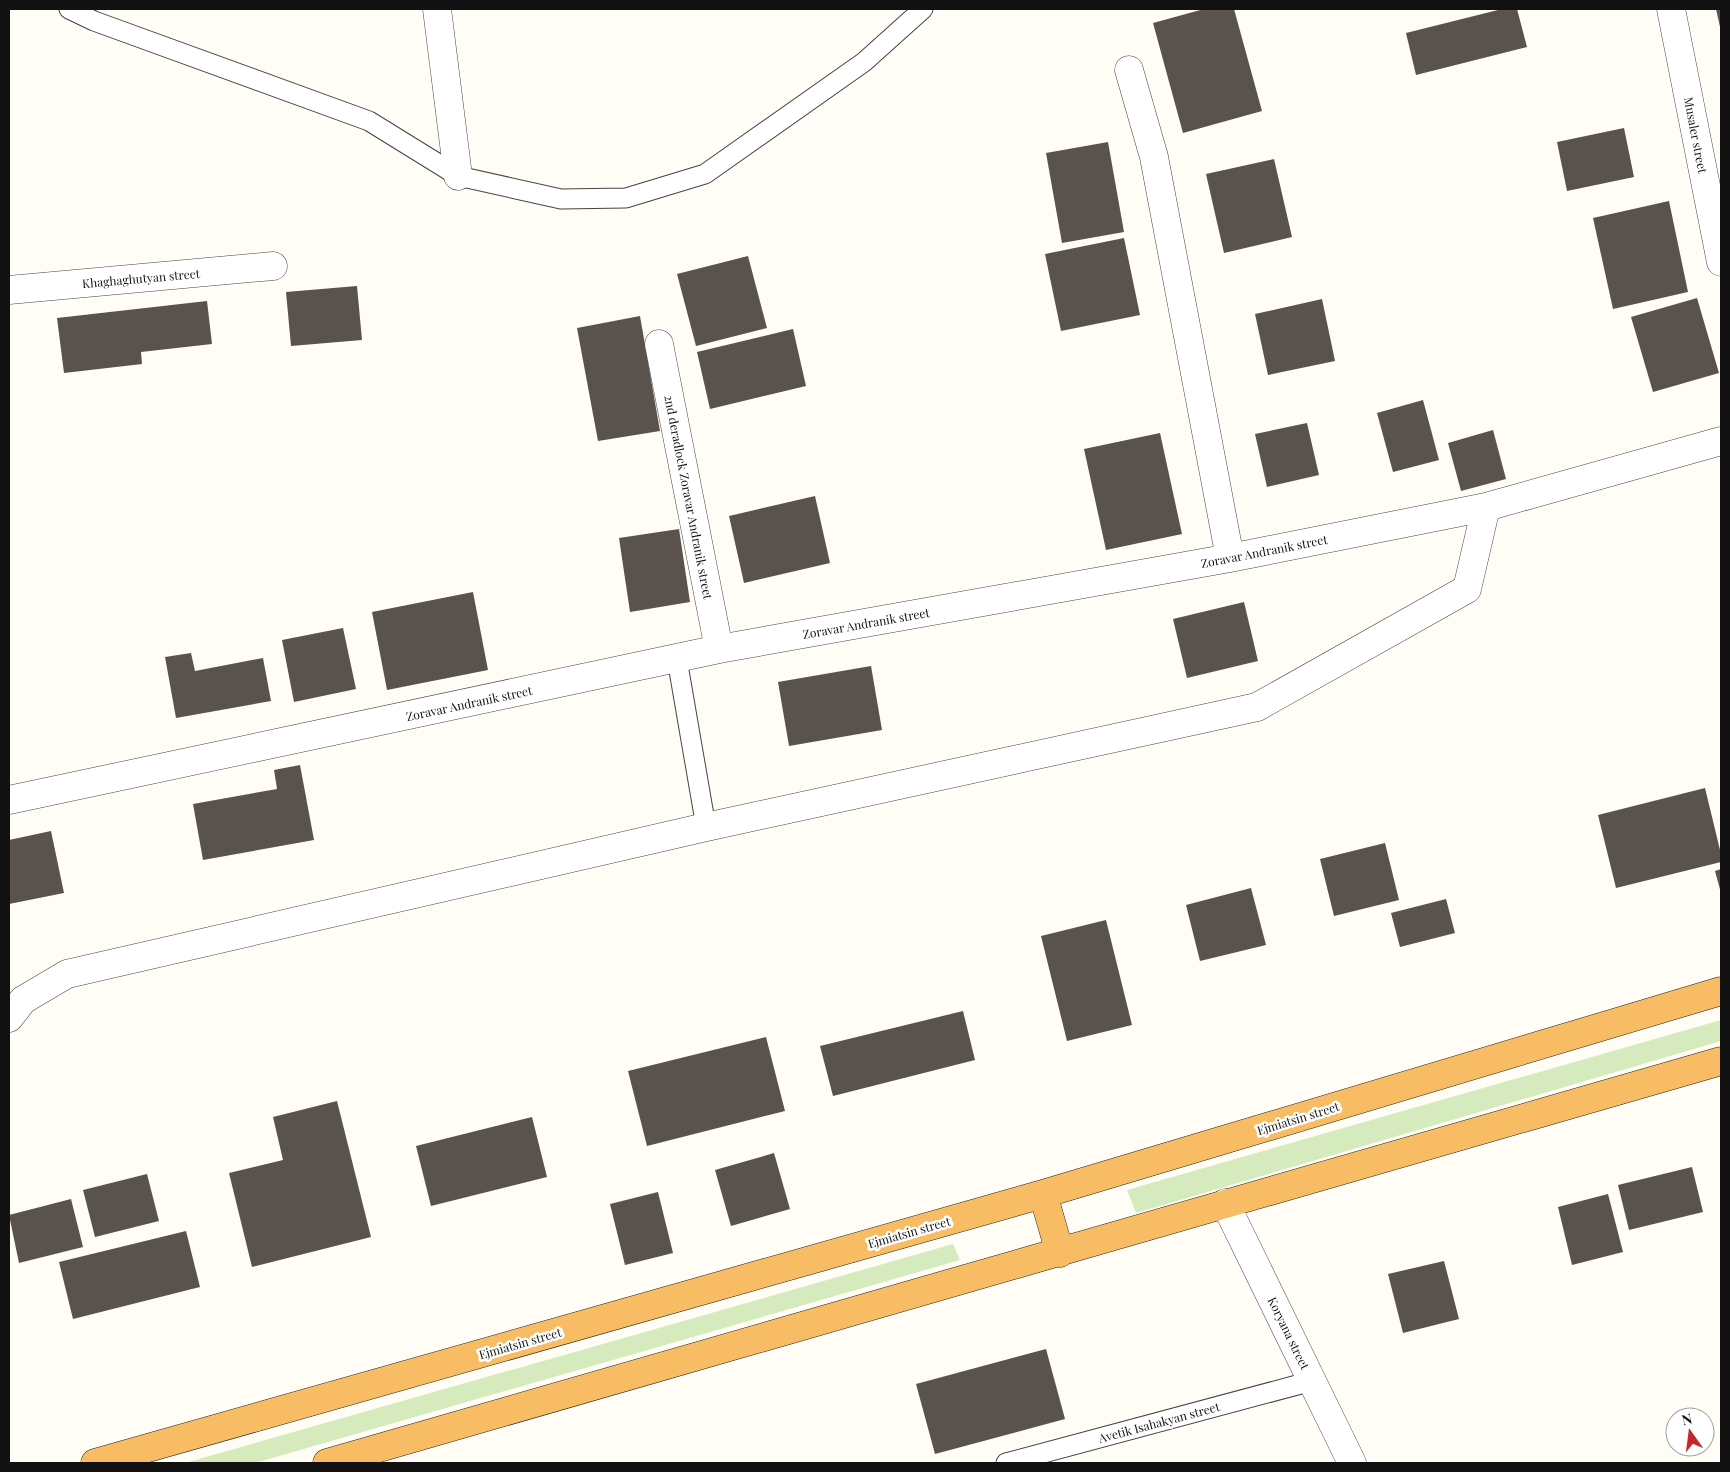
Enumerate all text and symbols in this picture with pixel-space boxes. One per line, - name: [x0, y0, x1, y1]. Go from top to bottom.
- street label: Musaler street: [1681, 96, 1711, 175]
- street label: Khaghaghutyan street: [81, 265, 201, 291]
- street label: 2nd deradlock Zoravar Andranik street: [661, 393, 717, 601]
- street label: Zoravar Andranik street: [1199, 531, 1329, 571]
- street label: Zoravar Andranik street: [801, 604, 931, 642]
- street label: Zoravar Andranik street: [404, 682, 534, 724]
- street label: Ejmiatsin street: [1255, 1098, 1342, 1138]
- street label: Ejmiatsin street: [866, 1212, 953, 1251]
- street label: Koryana street: [1265, 1294, 1314, 1373]
- street label: Ejmiatsin street: [477, 1323, 564, 1362]
- street label: Avetik Isahakyan street: [1096, 1398, 1222, 1446]
- north arrow: [1665, 1407, 1715, 1457]
- text: N: [1680, 1408, 1694, 1429]

